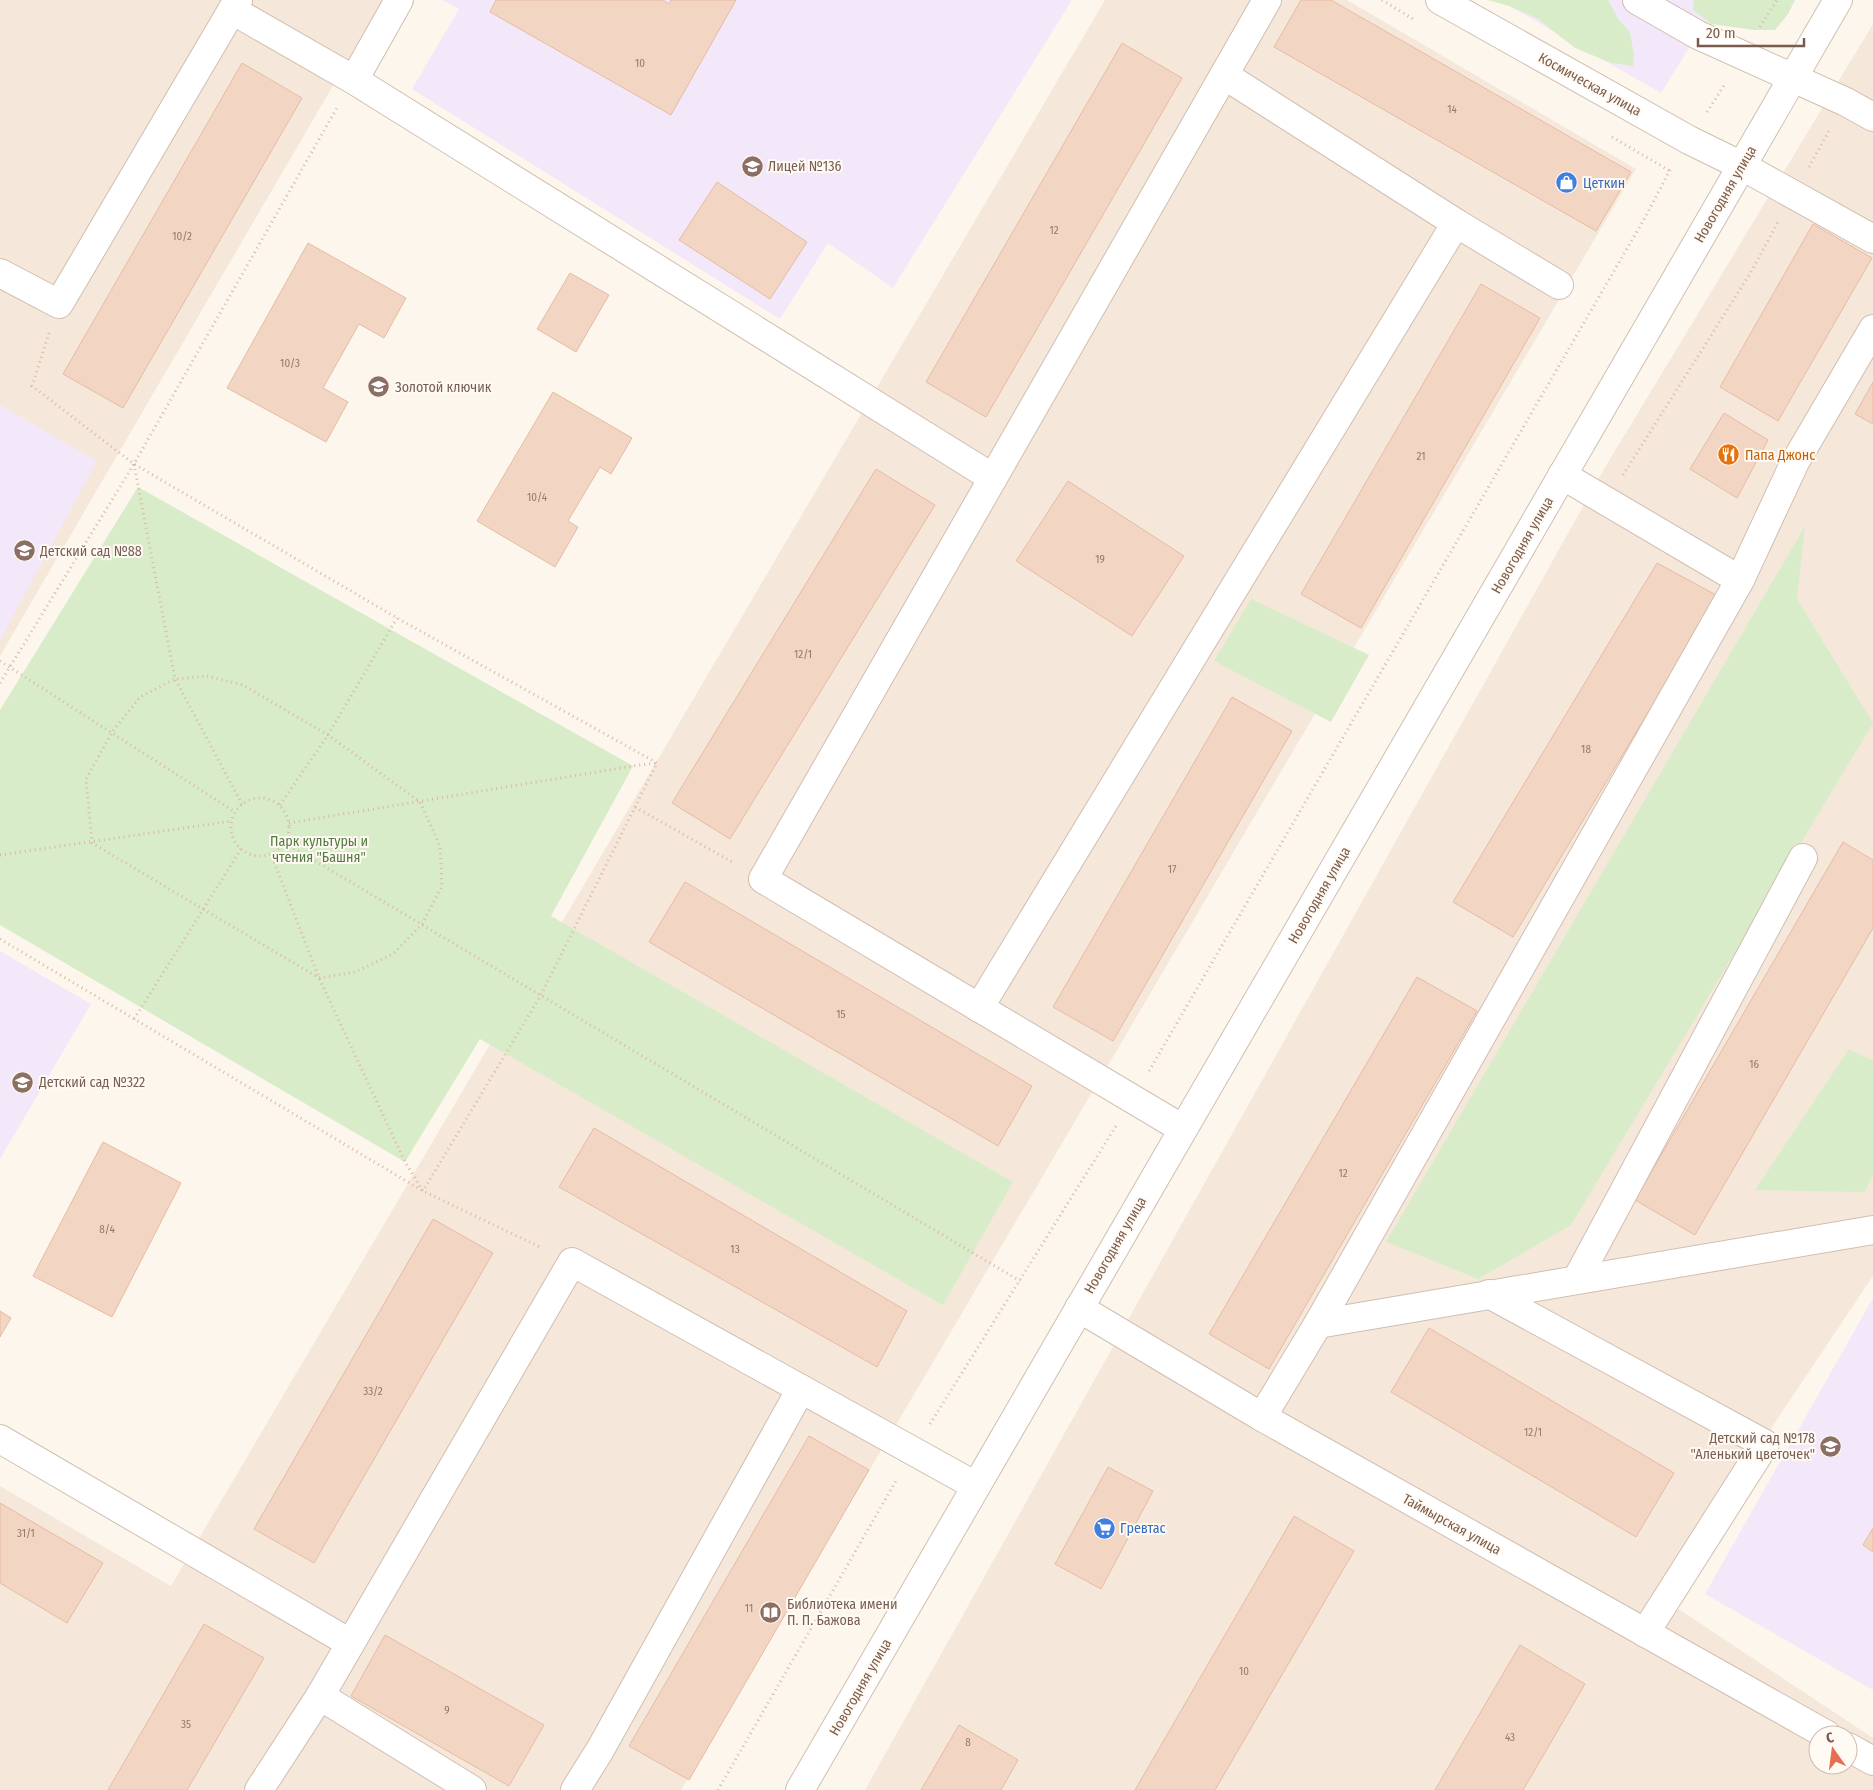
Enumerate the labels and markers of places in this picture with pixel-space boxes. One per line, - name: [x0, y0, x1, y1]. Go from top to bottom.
- school or university icon: Лицей №136: [740, 154, 764, 178]
- place label: Лицей №136: [768, 158, 842, 175]
- shop icon: Цеткин: [1555, 171, 1579, 195]
- place label: Цеткин: [1583, 175, 1625, 192]
- school or university icon: Золотой ключик: [367, 375, 391, 399]
- place label: Золотой ключик: [395, 379, 492, 396]
- restaurant icon: Папа Джонс: [1717, 443, 1741, 467]
- place label: Папа Джонс: [1745, 447, 1815, 464]
- school or university icon: Детский сад №88: [12, 539, 36, 563]
- place label: Детский сад №88: [39, 543, 142, 560]
- school or university icon: Детский сад №322: [11, 1070, 35, 1094]
- place label: Детский сад №322: [38, 1074, 145, 1091]
- place label: Детский сад №178 "Аленький цветочек": [1690, 1430, 1815, 1463]
- school or university icon: Детский сад №178 "Аленький цветочек": [1819, 1434, 1843, 1458]
- supermarket icon: Гревтас: [1092, 1516, 1116, 1540]
- place label: Гревтас: [1120, 1520, 1166, 1537]
- place label: Библиотека имени П. П. Бажова: [787, 1596, 897, 1629]
- library icon: Библиотека имени П. П. Бажова: [759, 1600, 783, 1624]

